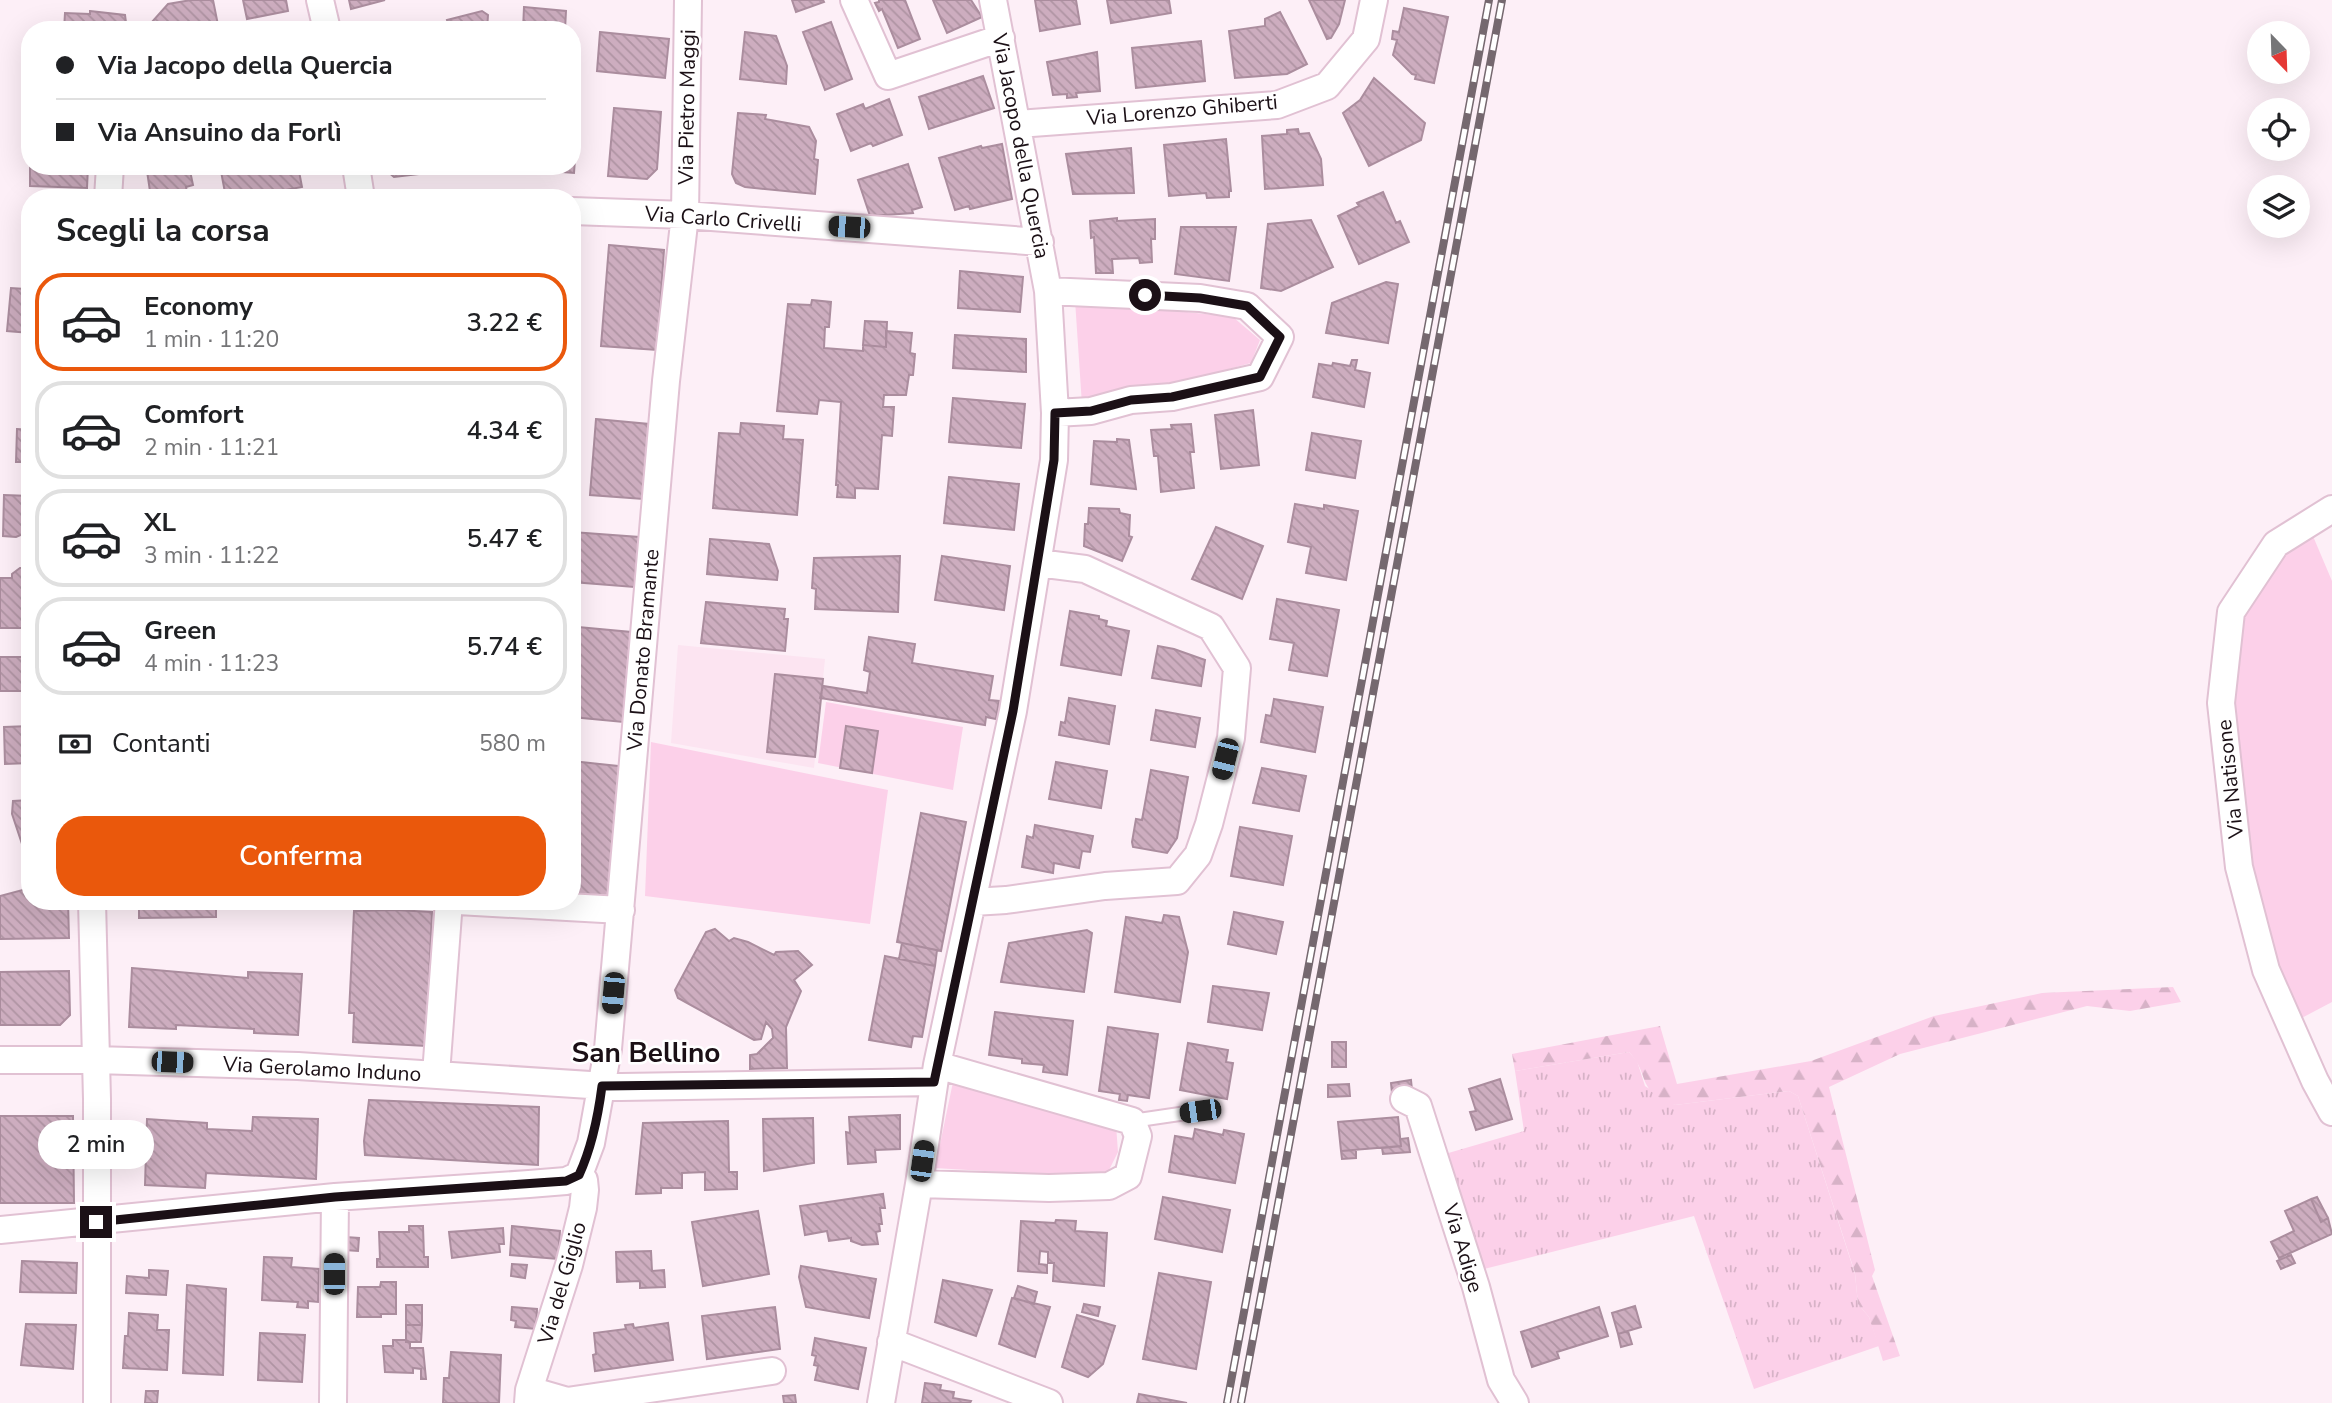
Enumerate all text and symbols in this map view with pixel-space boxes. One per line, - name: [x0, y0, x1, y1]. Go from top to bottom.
- north arrow: [2247, 21, 2310, 84]
- map controls: [2247, 21, 2310, 238]
- street label: Via Pietro Maggi: [672, 29, 702, 186]
- street label: Via Jacopo della Quercia: [985, 30, 1057, 261]
- text: Via Jacopo della Quercia: [98, 48, 393, 83]
- street label: Via Lorenzo Ghiberti: [1084, 88, 1279, 132]
- button: locate: [2247, 98, 2310, 161]
- text: Via Ansuino da Forlì: [98, 115, 342, 150]
- button: layers: [2247, 175, 2310, 238]
- street label: Via Carlo Crivelli: [643, 199, 802, 238]
- text: Scegli la corsa: [56, 209, 270, 252]
- car: [828, 215, 871, 239]
- route start: [1129, 279, 1161, 311]
- text: Economy: [144, 289, 253, 324]
- icon: car: [60, 291, 123, 354]
- text: 3.22 €: [467, 305, 542, 340]
- text: 1 min · 11:20: [144, 324, 279, 355]
- text: Comfort: [144, 397, 244, 432]
- icon: car: [60, 399, 123, 462]
- text: 4.34 €: [467, 413, 542, 448]
- text: 2 min · 11:21: [144, 432, 279, 463]
- text: XL: [144, 505, 176, 540]
- icon: car: [60, 507, 123, 570]
- text: 5.47 €: [467, 521, 542, 556]
- text: 3 min · 11:22: [144, 540, 279, 571]
- street label: Via Donato Bramante: [620, 548, 666, 753]
- text: Green: [144, 613, 217, 648]
- icon: car: [60, 615, 123, 678]
- text: 5.74 €: [467, 629, 542, 664]
- text: 4 min · 11:23: [144, 648, 279, 679]
- street label: Via Natisone: [2210, 718, 2250, 841]
- icon: cash: [56, 725, 94, 763]
- text: Contanti: [112, 726, 211, 761]
- text: 580 m: [479, 728, 546, 759]
- car: [1210, 736, 1241, 782]
- button: Conferma: [56, 816, 546, 896]
- car: [601, 971, 626, 1015]
- district label: San Bellino: [572, 1034, 720, 1072]
- street label: Via Gerolamo Induno: [221, 1050, 422, 1088]
- car: [151, 1051, 194, 1073]
- car: [1178, 1098, 1223, 1124]
- callout: 2 min: [38, 1120, 154, 1170]
- text: 2 min: [67, 1129, 125, 1160]
- car: [909, 1139, 936, 1183]
- street label: Via Adige: [1436, 1199, 1490, 1296]
- route end: [80, 1206, 112, 1238]
- street label: Via del Giglio: [531, 1219, 593, 1348]
- car: [324, 1253, 345, 1295]

